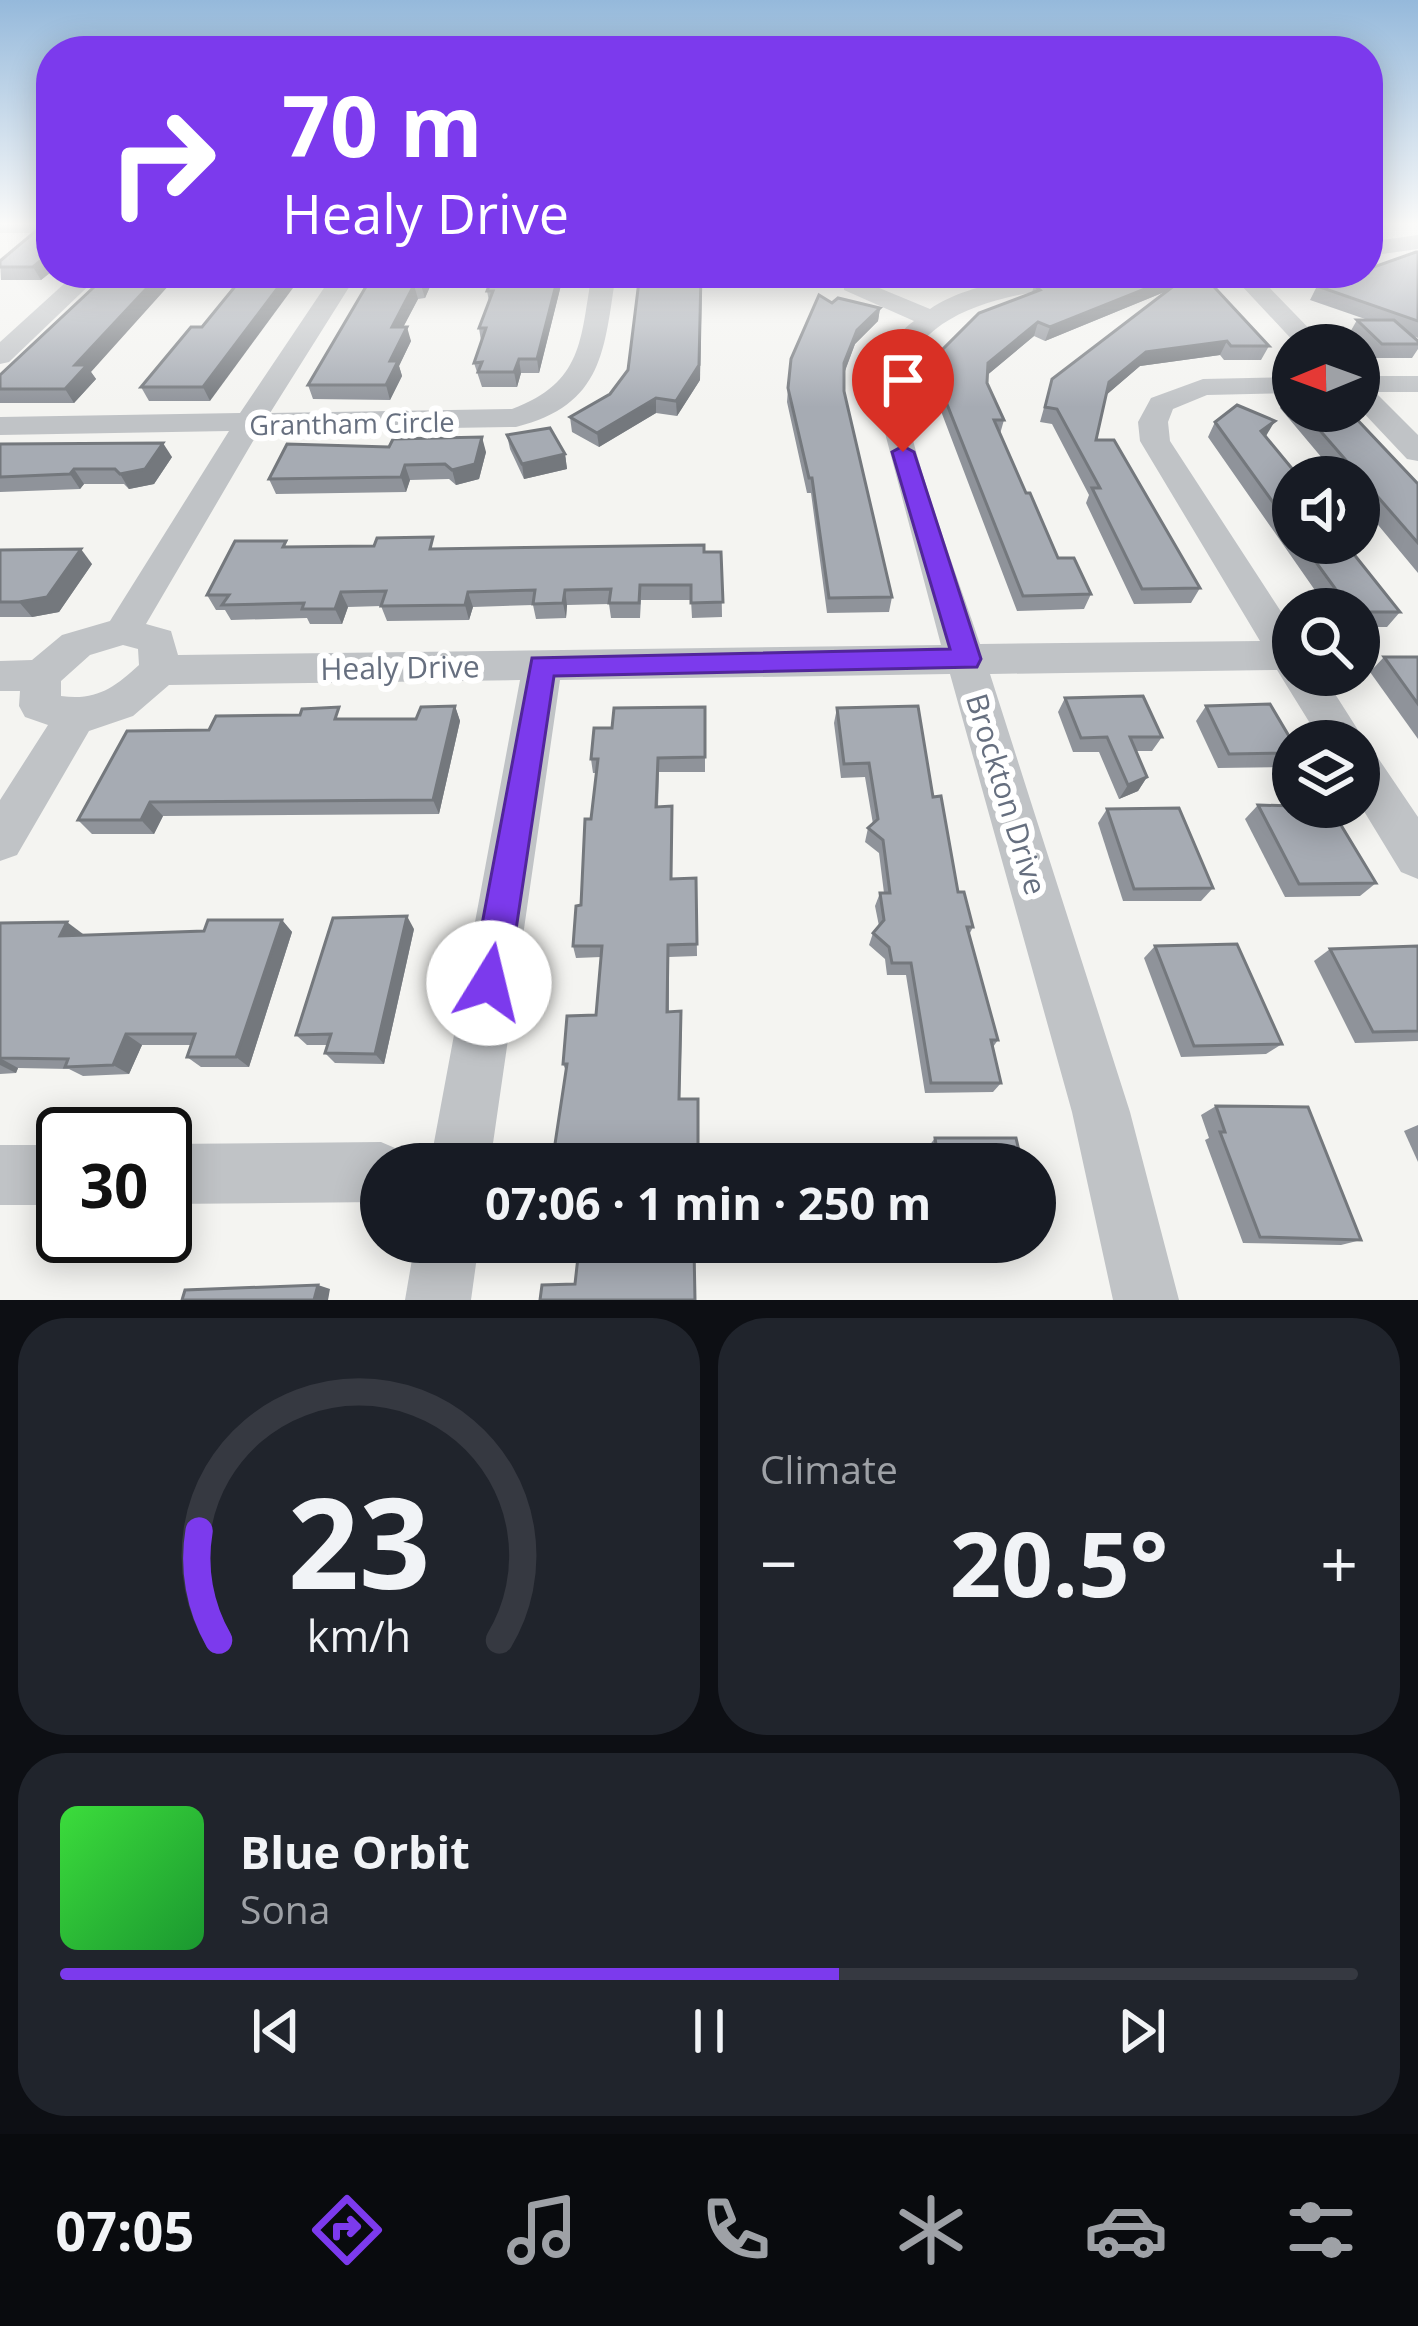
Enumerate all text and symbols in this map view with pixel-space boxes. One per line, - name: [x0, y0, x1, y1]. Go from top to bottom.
- text: 70 m: [282, 67, 482, 182]
- icon: right: [84, 84, 240, 240]
- text: Healy Drive: [282, 176, 569, 250]
- north arrow: [1272, 324, 1380, 432]
- map controls: [1272, 324, 1380, 828]
- pin: [852, 329, 954, 452]
- icon: arrive: [870, 347, 936, 413]
- street label: Grantham Circle: [249, 403, 455, 443]
- button: sound: [1272, 456, 1380, 564]
- button: search: [1272, 588, 1380, 696]
- street label: Healy Drive: [320, 645, 480, 689]
- street label: Brockton Drive: [957, 688, 1057, 900]
- button: layers: [1272, 720, 1380, 828]
- position arrow: [426, 920, 552, 1046]
- speed limit sign: 30: [36, 1107, 192, 1263]
- text: 07:06 · 1 min · 250 m: [485, 1172, 931, 1233]
- text: Climate: [760, 1442, 898, 1495]
- text: 23: [288, 1456, 430, 1626]
- text: 20.5°: [950, 1501, 1168, 1623]
- text: −: [760, 1517, 798, 1607]
- text: +: [1320, 1517, 1358, 1607]
- text: km/h: [307, 1605, 411, 1664]
- text: Blue Orbit: [240, 1821, 470, 1882]
- text: Sona: [240, 1882, 330, 1935]
- icon: previous: [243, 1998, 309, 2064]
- icon: pause: [676, 1998, 742, 2064]
- icon: next: [1109, 1998, 1175, 2064]
- icon: directions: [305, 2188, 389, 2272]
- icon: music: [500, 2188, 584, 2272]
- icon: phone: [694, 2188, 778, 2272]
- icon: climate: [889, 2188, 973, 2272]
- icon: car: [1084, 2188, 1168, 2272]
- icon: filters: [1279, 2188, 1363, 2272]
- text: 07:05: [55, 2193, 194, 2267]

